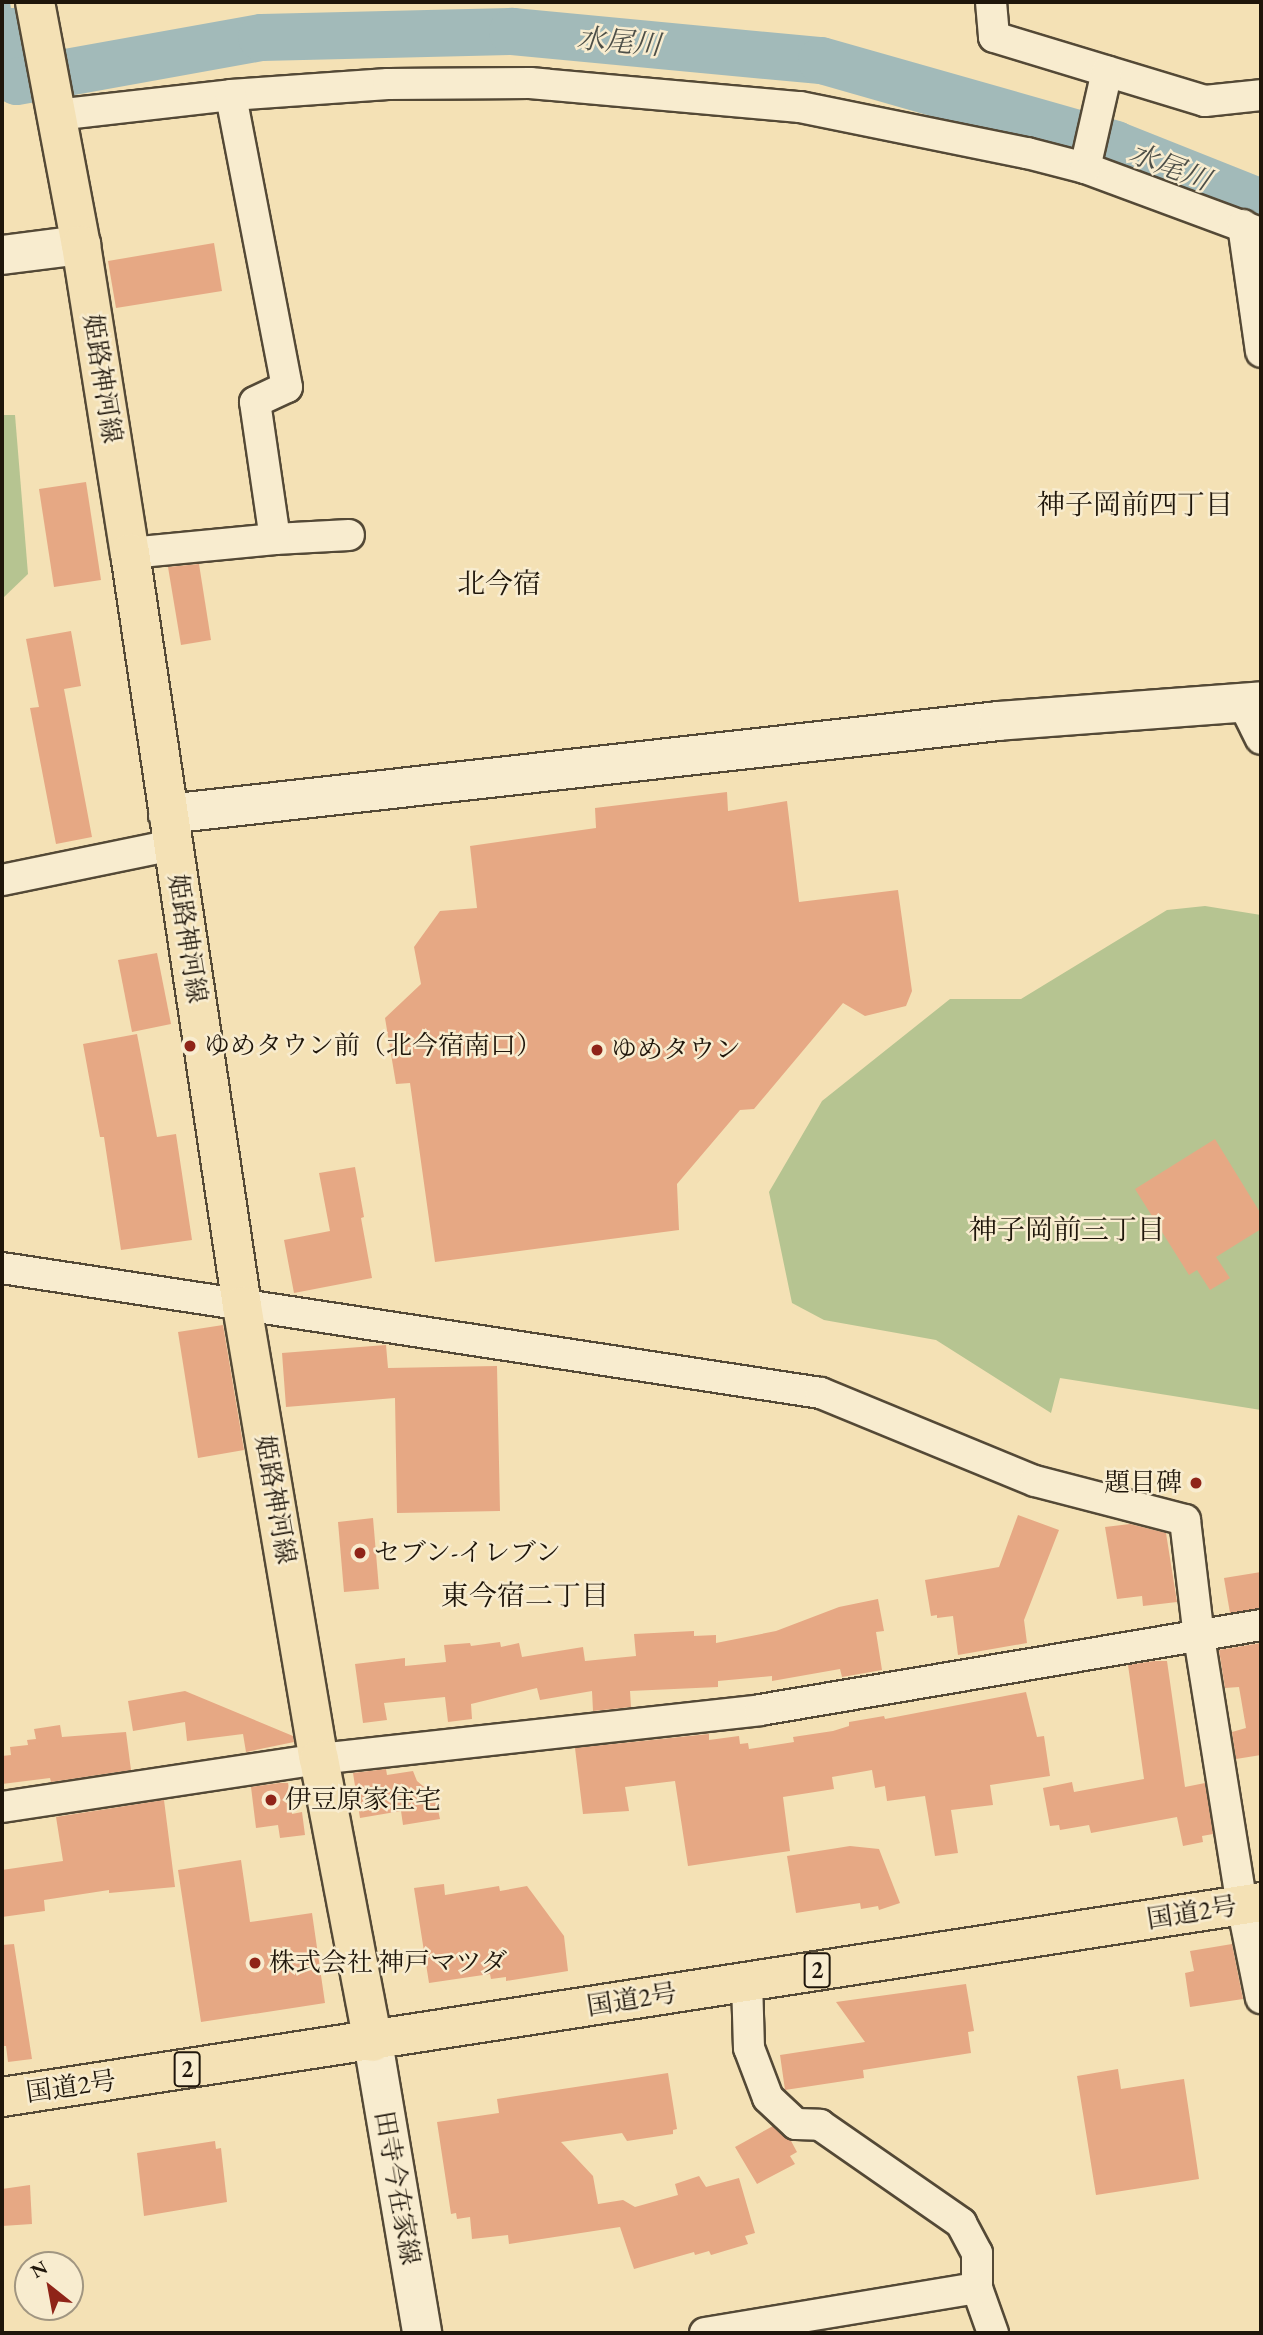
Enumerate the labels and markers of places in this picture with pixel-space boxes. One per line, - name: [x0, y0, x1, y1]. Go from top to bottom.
- place label: ゆめタウン前（北今宿南口）: [204, 1030, 542, 1062]
- place label: ゆめタウン: [611, 1034, 741, 1066]
- marker: ゆめタウン前（北今宿南口）: [182, 1038, 198, 1054]
- marker: ゆめタウン: [589, 1042, 605, 1058]
- place label: 題目碑: [1104, 1467, 1182, 1499]
- marker: 題目碑: [1188, 1475, 1204, 1491]
- place label: セブン-イレブン: [374, 1537, 563, 1569]
- marker: セブン-イレブン: [352, 1545, 368, 1561]
- place label: 伊豆原家住宅: [285, 1784, 441, 1816]
- marker: 伊豆原家住宅: [263, 1792, 279, 1808]
- place label: 株式会社 神戸マツダ: [269, 1947, 508, 1979]
- marker: 株式会社 神戸マツダ: [247, 1955, 263, 1971]

